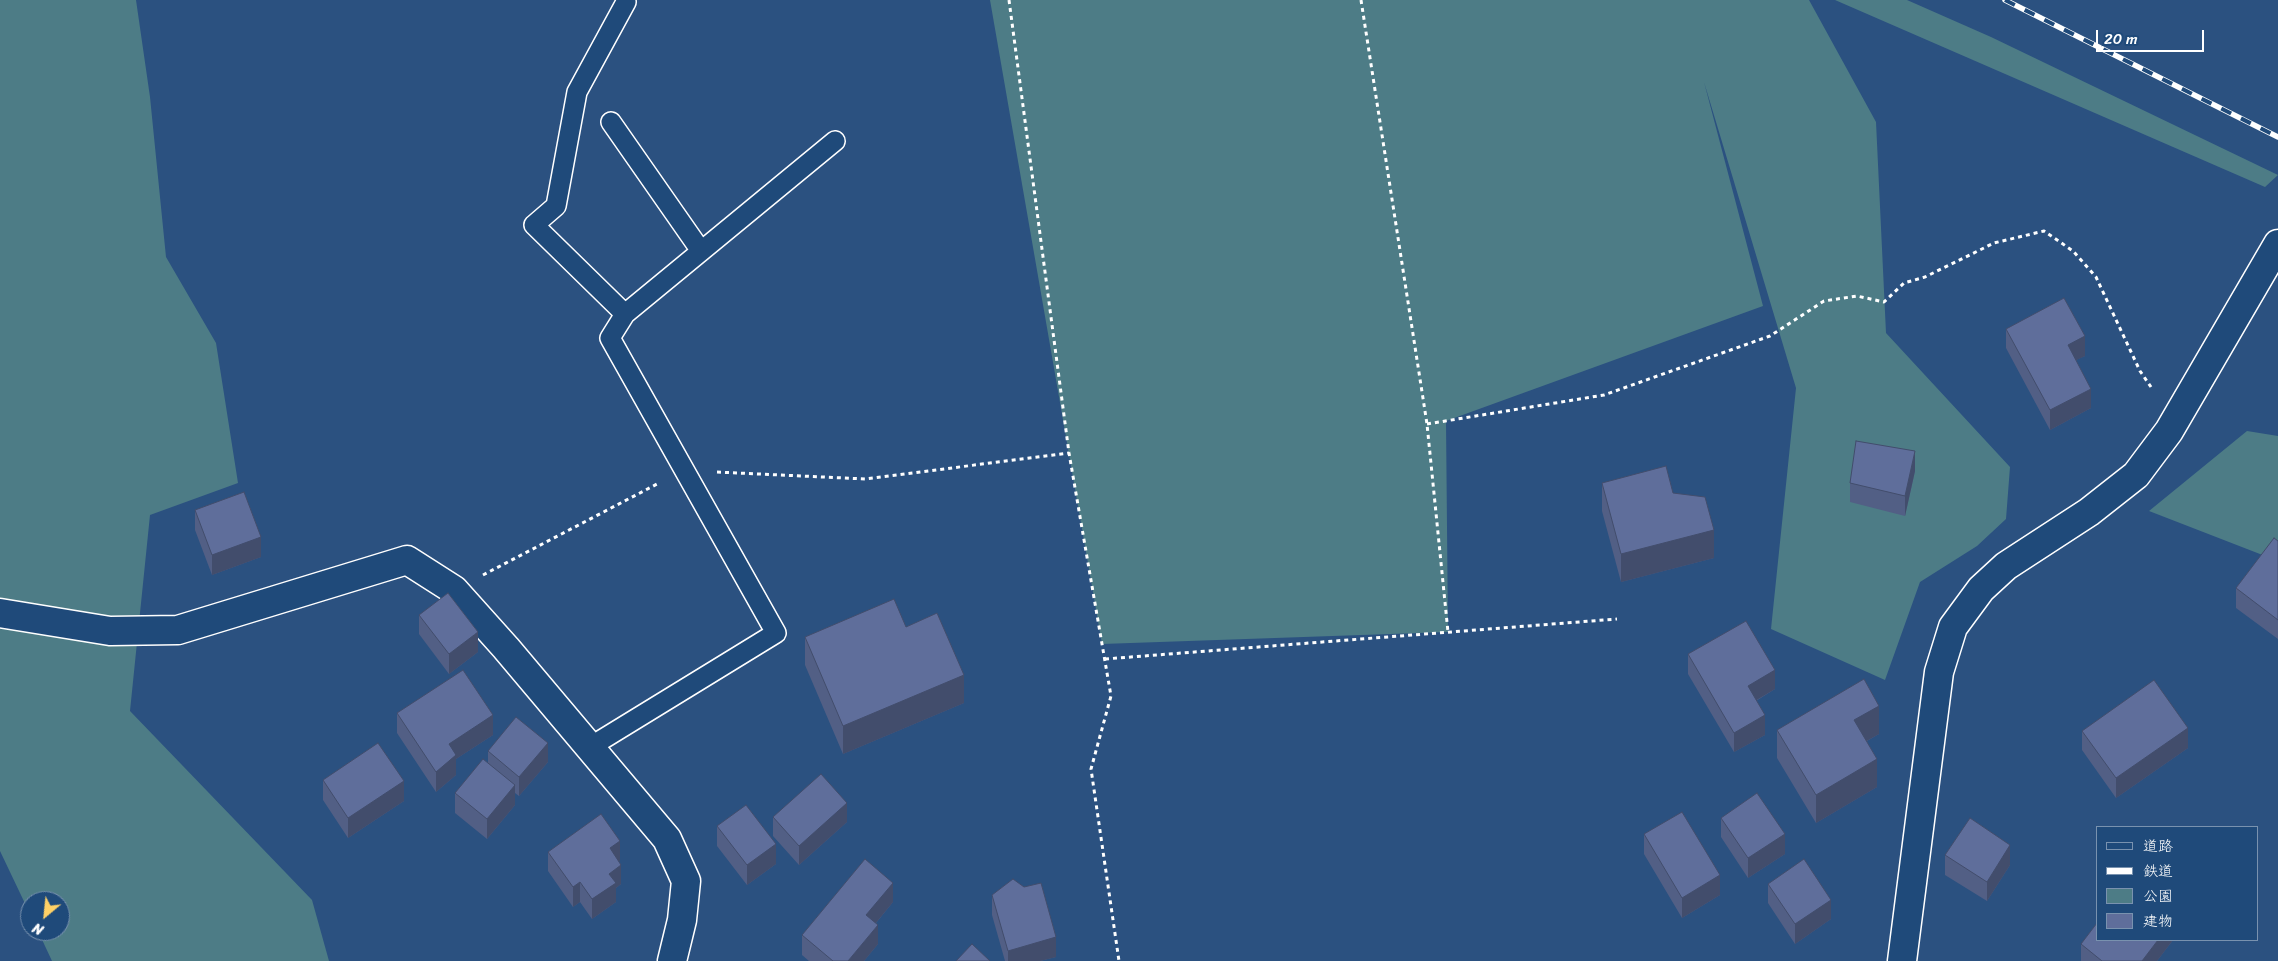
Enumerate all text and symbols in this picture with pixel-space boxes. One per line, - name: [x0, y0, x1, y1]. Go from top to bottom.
- scale bar: [2098, 20, 2206, 52]
- text: 20 m: [2104, 26, 2138, 52]
- legend: [2096, 826, 2258, 941]
- text: 道路: [2143, 833, 2173, 859]
- text: 鉄道: [2143, 858, 2173, 884]
- text: 公園: [2143, 883, 2173, 909]
- north arrow: [20, 891, 70, 941]
- text: 建物: [2143, 908, 2173, 934]
- text: N: [28, 915, 48, 942]

